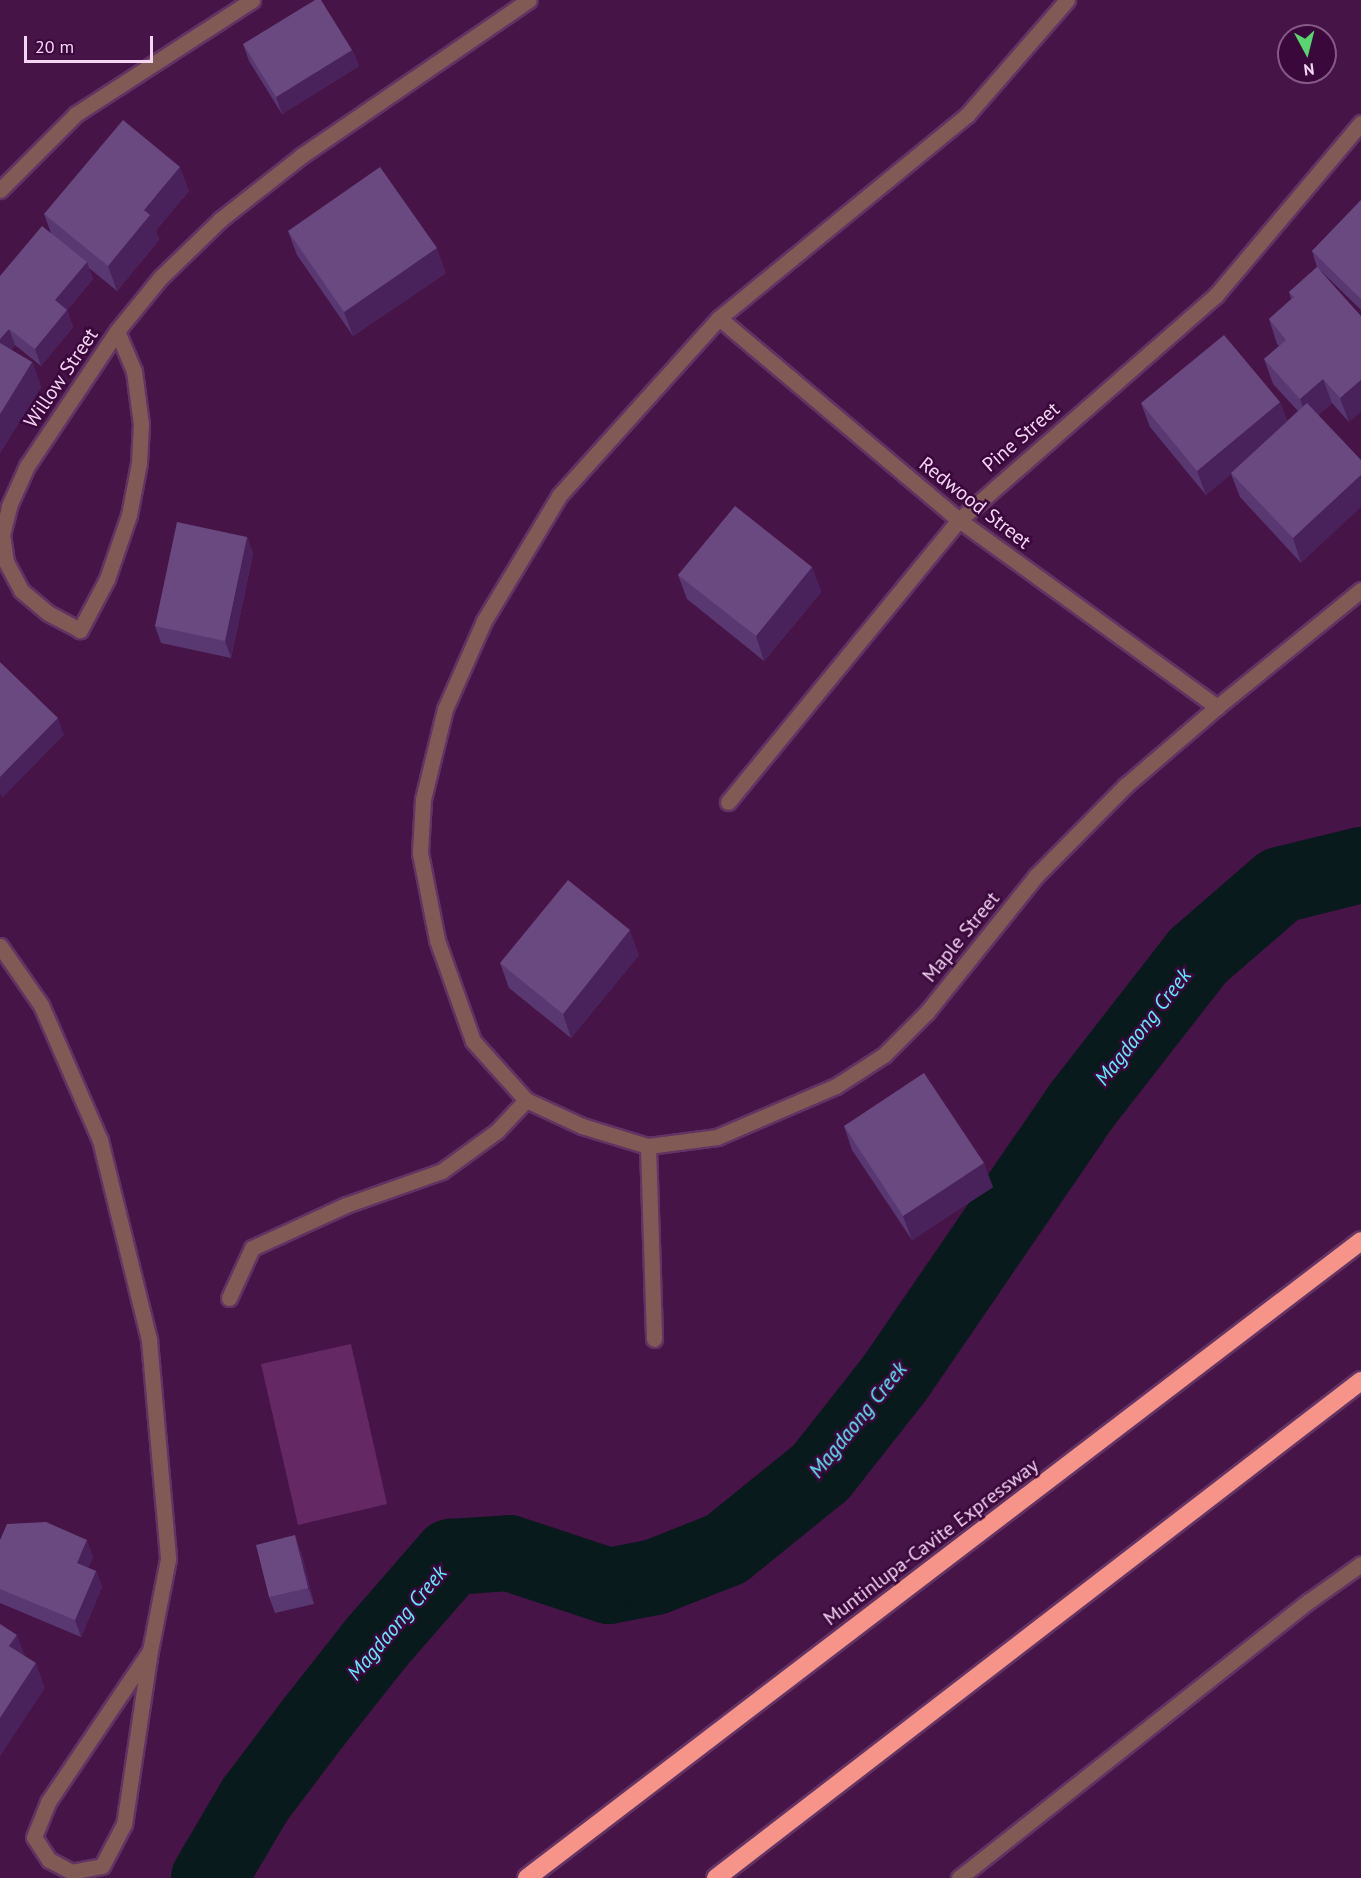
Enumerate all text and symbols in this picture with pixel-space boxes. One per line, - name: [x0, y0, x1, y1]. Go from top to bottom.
- scale bar: [27, 24, 156, 62]
- north arrow: [1277, 24, 1337, 84]
- text: 20 m: [35, 35, 74, 58]
- text: N: [1303, 59, 1315, 80]
- street label: Willow Street: [19, 324, 103, 432]
- street label: Pine Street: [978, 397, 1064, 477]
- street label: Redwood Street: [914, 452, 1036, 554]
- street label: Maple Street: [917, 887, 1005, 987]
- water label: Magdaong Creek: [1089, 963, 1197, 1091]
- water label: Magdaong Creek: [804, 1357, 912, 1483]
- street label: Muntinlupa-Cavite Expressway: [819, 1453, 1043, 1631]
- water label: Magdaong Creek: [342, 1561, 452, 1685]

